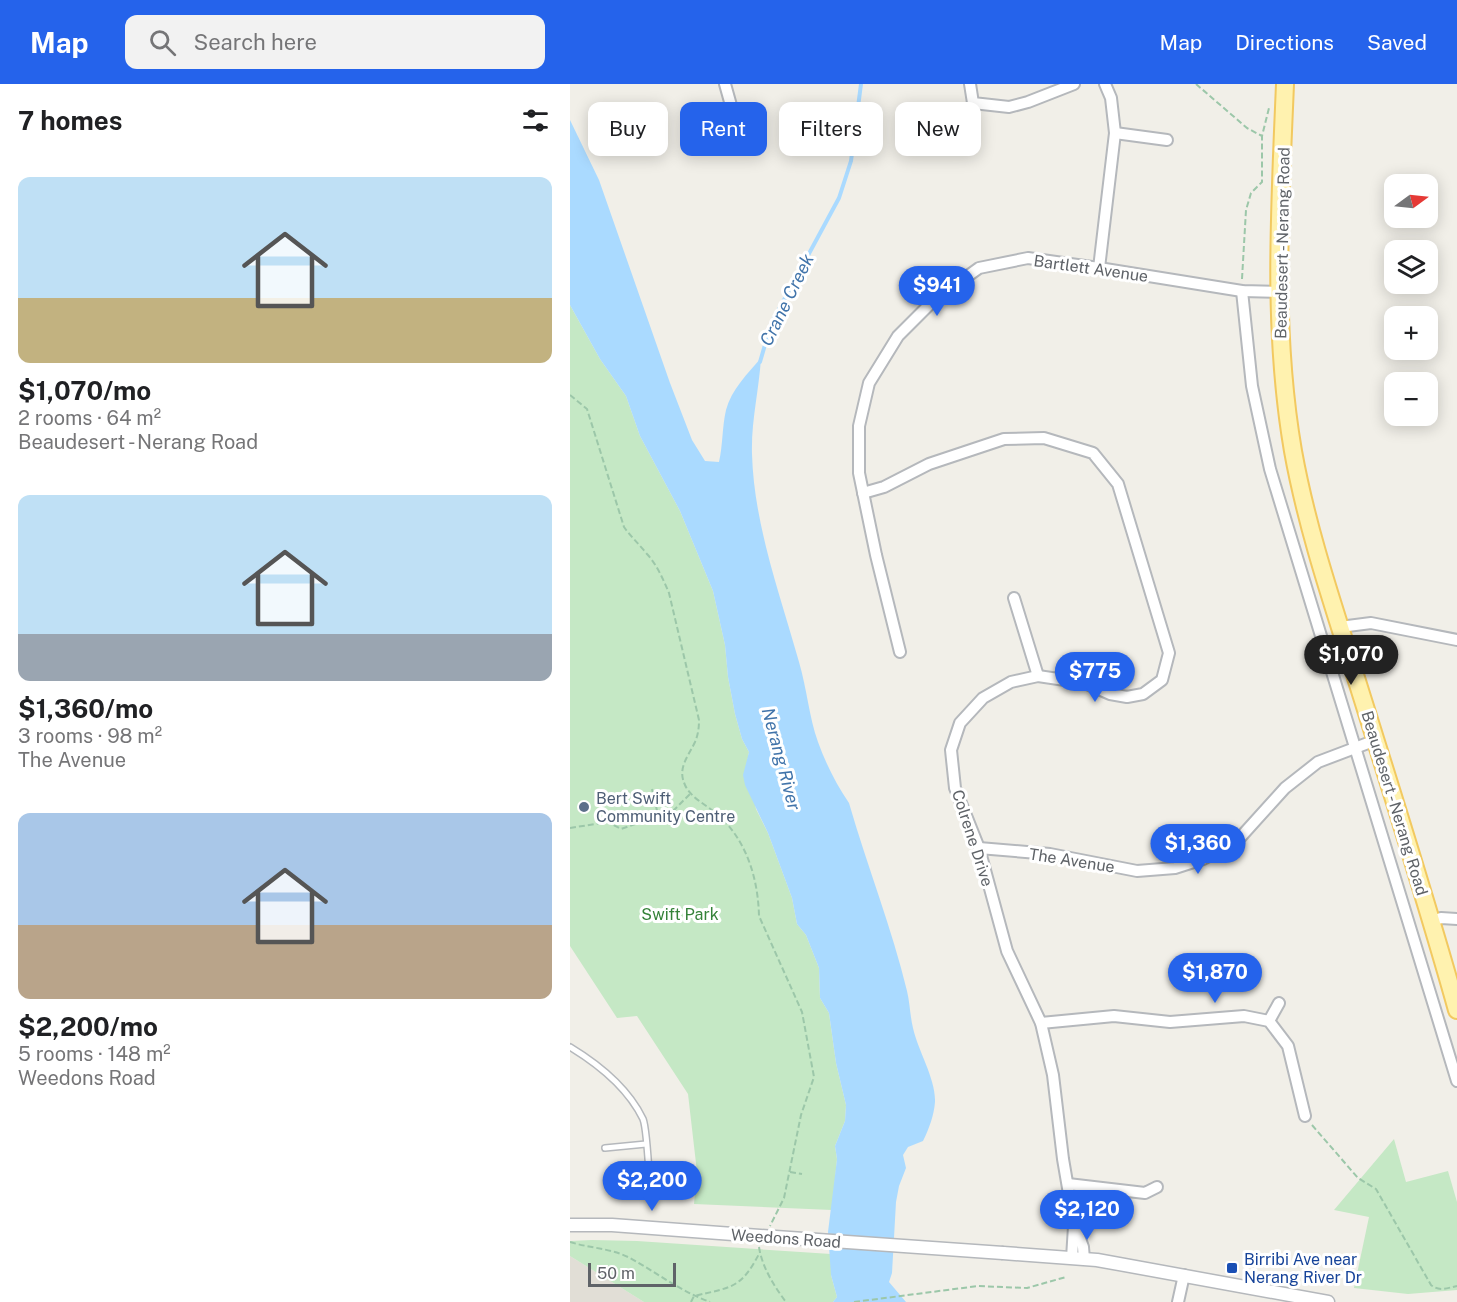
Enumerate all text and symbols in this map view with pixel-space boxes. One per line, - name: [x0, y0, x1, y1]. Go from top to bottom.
- search box: [125, 15, 545, 69]
- text: Map: [30, 26, 89, 59]
- icon: search: [146, 26, 179, 59]
- text: Search here: [194, 29, 317, 55]
- text: Map: [1160, 30, 1202, 55]
- text: Directions: [1235, 30, 1334, 55]
- text: Saved: [1367, 30, 1427, 55]
- chip: Buy: [588, 102, 668, 156]
- chip: Rent: [680, 102, 767, 156]
- chip: Filters: [779, 102, 883, 156]
- chip: New: [895, 102, 981, 156]
- icon: filters: [519, 104, 552, 137]
- text: 7 homes: [18, 105, 122, 136]
- street label: Beaudesert - Nerang Road: [1271, 147, 1294, 339]
- north arrow: [1384, 174, 1438, 228]
- map controls: [1384, 174, 1438, 426]
- icon: home: [231, 216, 339, 324]
- button: layers: [1384, 240, 1438, 294]
- water label: Crane Creek: [755, 250, 818, 349]
- street label: Bartlett Avenue: [1032, 251, 1149, 286]
- pin: $941: [901, 266, 973, 317]
- text: $941: [913, 273, 961, 297]
- button: +: [1384, 306, 1438, 360]
- button: −: [1384, 372, 1438, 426]
- text: $1,070/mo: [18, 375, 151, 406]
- text: 2 rooms · 64 m²: [18, 406, 161, 430]
- text: Beaudesert - Nerang Road: [18, 430, 258, 454]
- icon: home: [231, 534, 339, 642]
- pin: $1,070: [1302, 635, 1400, 686]
- text: $1,070: [1318, 642, 1384, 666]
- pin: $775: [1059, 652, 1131, 703]
- text: $775: [1069, 659, 1121, 683]
- text: $1,360/mo: [18, 693, 153, 724]
- water label: Nerang River: [758, 705, 805, 813]
- street label: Beaudesert - Nerang Road: [1357, 709, 1432, 898]
- text: 3 rooms · 98 m²: [18, 724, 162, 748]
- text: The Avenue: [18, 748, 126, 772]
- street label: Colrene Drive: [948, 787, 997, 889]
- place label: Bert Swift Community Centre: [596, 789, 735, 826]
- marker: Bert Swift Community Centre: [577, 800, 591, 814]
- pin: $1,360: [1149, 824, 1247, 875]
- text: $1,360: [1165, 831, 1232, 855]
- street label: The Avenue: [1028, 844, 1116, 877]
- icon: home: [231, 852, 339, 960]
- park label: Swift Park: [641, 905, 719, 924]
- pin: $1,870: [1166, 953, 1264, 1004]
- text: $1,870: [1182, 960, 1248, 984]
- text: $2,200/mo: [18, 1011, 158, 1042]
- text: 5 rooms · 148 m²: [18, 1042, 171, 1066]
- text: Weedons Road: [18, 1066, 156, 1090]
- pin: $2,200: [603, 1161, 701, 1212]
- text: $2,200: [617, 1168, 687, 1192]
- pin: $2,120: [1038, 1190, 1136, 1241]
- text: $2,120: [1054, 1197, 1120, 1221]
- street label: Weedons Road: [730, 1225, 842, 1252]
- place label: Birribi Ave near Nerang River Dr: [1244, 1250, 1362, 1287]
- scale bar: [588, 1260, 676, 1288]
- marker: Birribi Ave near Nerang River Dr: [1225, 1261, 1239, 1275]
- text: 50 m: [597, 1264, 635, 1283]

